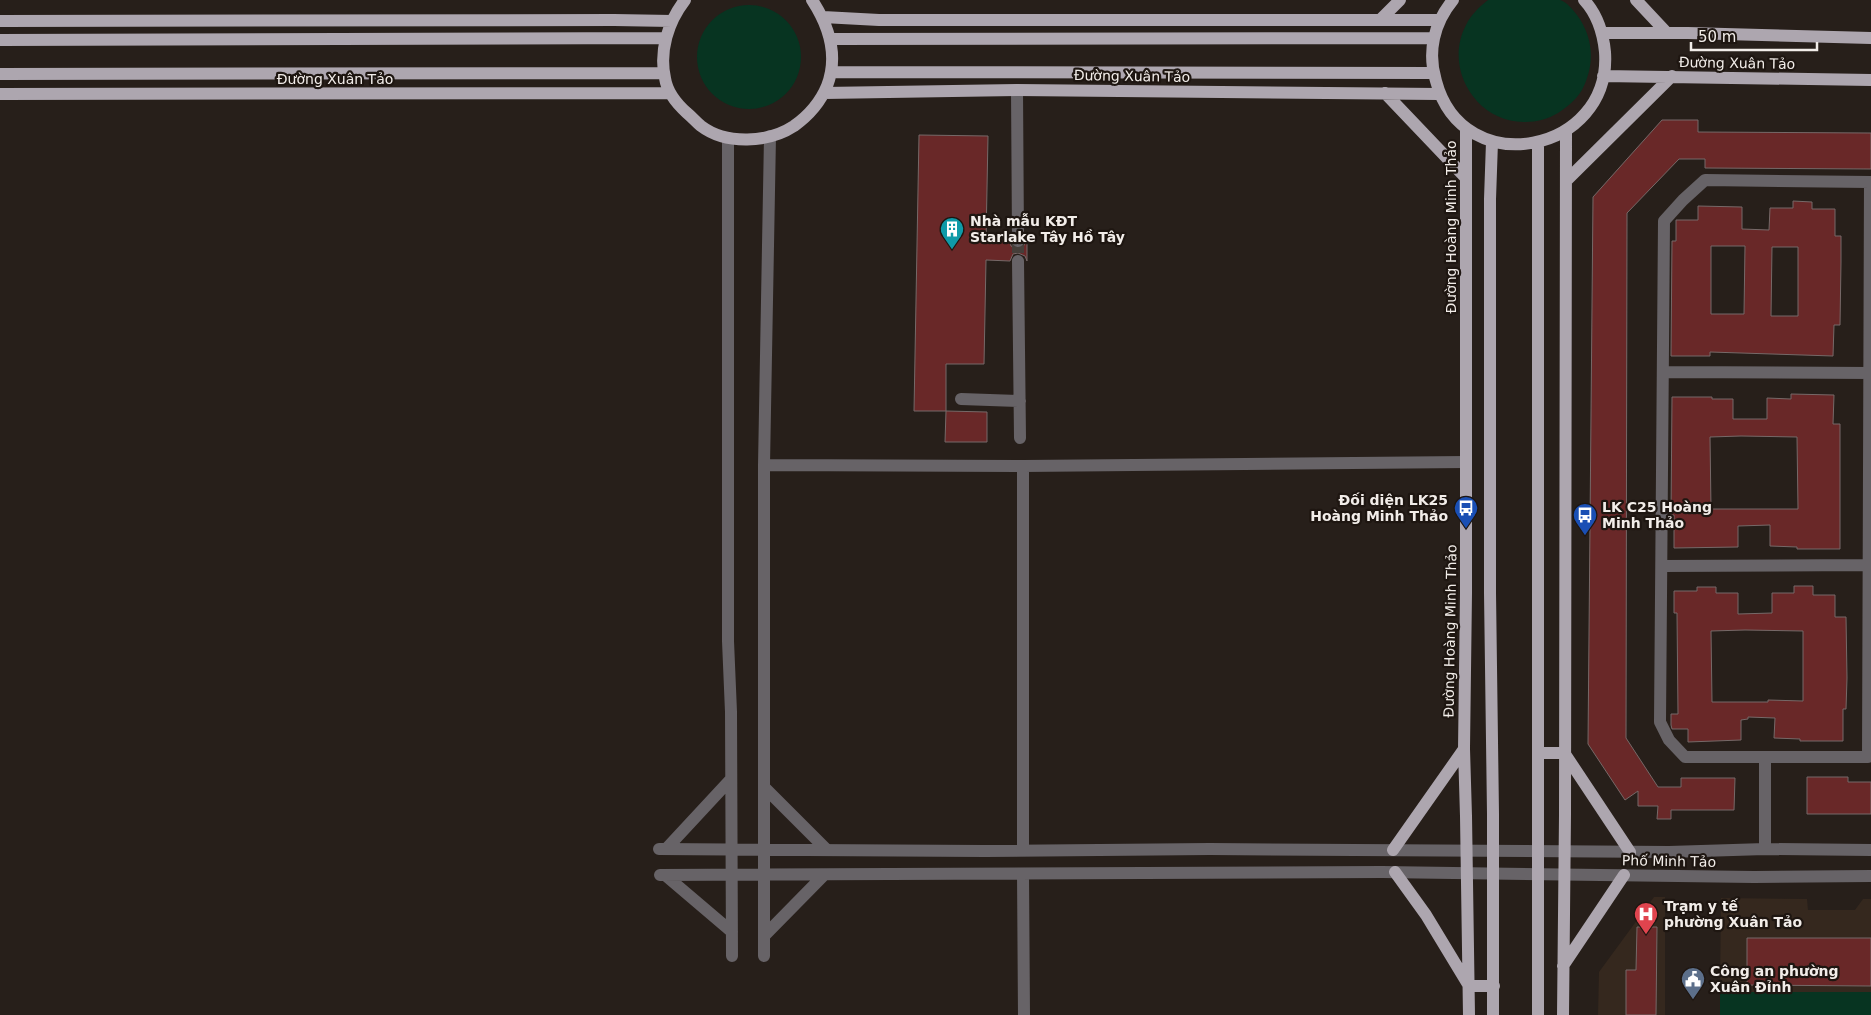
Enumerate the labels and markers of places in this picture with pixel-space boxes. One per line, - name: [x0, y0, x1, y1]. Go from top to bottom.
- place label: Nhà mẫu KĐT Starlake Tây Hồ Tây: [970, 213, 1125, 245]
- building icon: Nhà mẫu KĐT Starlake Tây Hồ Tây: [939, 216, 965, 250]
- place label: Đối diện LK25 Hoàng Minh Thảo: [1310, 492, 1448, 524]
- bus stop icon: Đối diện LK25 Hoàng Minh Thảo: [1453, 495, 1479, 529]
- place label: LK C25 Hoàng Minh Thảo: [1602, 499, 1712, 531]
- bus stop icon: LK C25 Hoàng Minh Thảo: [1572, 502, 1598, 536]
- place label: Trạm y tế phường Xuân Tảo: [1664, 898, 1802, 930]
- hospital icon: Trạm y tế phường Xuân Tảo: [1633, 901, 1659, 935]
- place label: Công an phường Xuân Đỉnh: [1710, 963, 1839, 995]
- public building icon: Công an phường Xuân Đỉnh: [1680, 966, 1706, 1000]

